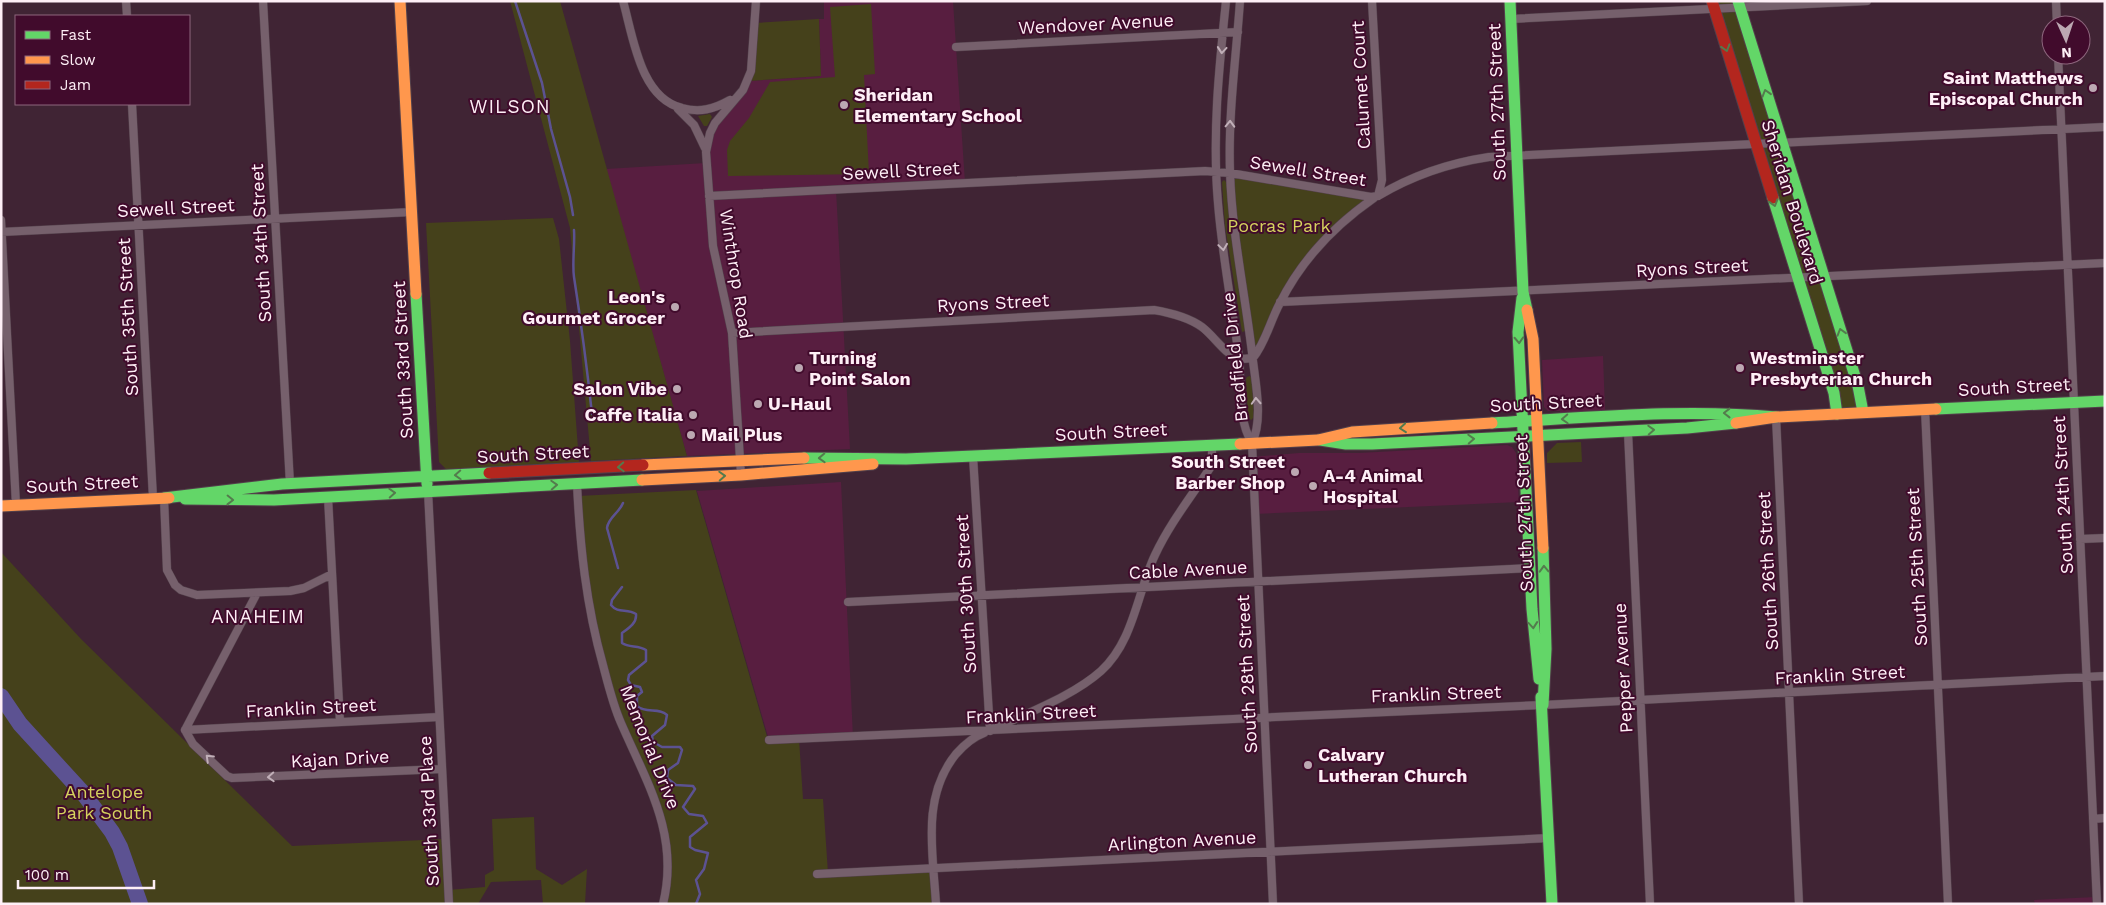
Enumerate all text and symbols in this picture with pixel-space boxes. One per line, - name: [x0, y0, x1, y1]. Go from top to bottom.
- street label: Wendover Avenue: [1017, 9, 1174, 38]
- legend: [15, 15, 190, 105]
- north arrow: [2041, 15, 2091, 65]
- street label: Calumet Court: [1347, 20, 1374, 150]
- street label: South 27th Street: [1483, 22, 1510, 181]
- text: Fast: [60, 26, 92, 44]
- one-way arrow: [1720, 43, 1730, 51]
- text: N: [2061, 45, 2072, 61]
- one-way arrow: [1216, 46, 1227, 54]
- text: Slow: [60, 51, 96, 69]
- place label: Saint Matthews Episcopal Church: [1929, 67, 2083, 109]
- text: Jam: [60, 76, 91, 94]
- marker: Saint Matthews Episcopal Church: [2087, 82, 2099, 94]
- place label: Sheridan Elementary School: [854, 84, 1022, 126]
- one-way arrow: [1762, 89, 1772, 98]
- district label: WILSON: [469, 95, 551, 118]
- marker: Sheridan Elementary School: [838, 99, 850, 111]
- street label: Sheridan Boulevard: [1757, 117, 1828, 287]
- one-way arrow: [1225, 120, 1235, 128]
- street label: Sewell Street: [1248, 151, 1368, 190]
- street label: Sewell Street: [842, 157, 961, 184]
- street label: South 34th Street: [246, 163, 275, 323]
- street label: Sewell Street: [117, 194, 236, 221]
- one-way arrow: [1769, 198, 1779, 207]
- street label: Winthrop Road: [716, 208, 757, 340]
- park label: Pocras Park: [1227, 215, 1331, 236]
- street label: South 35th Street: [113, 237, 142, 397]
- one-way arrow: [1217, 243, 1228, 251]
- street label: Ryons Street: [1635, 254, 1749, 281]
- street label: South 33rd Street: [388, 280, 417, 439]
- place label: Leon's Gourmet Grocer: [522, 286, 665, 328]
- street label: Ryons Street: [936, 289, 1050, 316]
- street label: Bradfield Drive: [1217, 291, 1252, 423]
- marker: Leon's Gourmet Grocer: [669, 301, 681, 313]
- one-way arrow: [1836, 328, 1846, 336]
- one-way arrow: [1513, 336, 1524, 344]
- place label: Turning Point Salon: [809, 347, 911, 389]
- place label: Westminster Presbyterian Church: [1750, 347, 1932, 389]
- marker: Turning Point Salon: [793, 362, 805, 374]
- marker: Westminster Presbyterian Church: [1734, 362, 1746, 374]
- street label: South Street: [1957, 373, 2071, 400]
- place label: Salon Vibe: [573, 378, 667, 399]
- marker: Salon Vibe: [671, 383, 683, 395]
- street label: South Street: [1489, 389, 1603, 416]
- place label: U-Haul: [768, 393, 831, 414]
- one-way arrow: [1251, 397, 1262, 405]
- marker: U-Haul: [752, 398, 764, 410]
- place label: Caffe Italia: [584, 404, 684, 425]
- one-way arrow: [1723, 408, 1730, 418]
- marker: Caffe Italia: [687, 409, 699, 421]
- one-way arrow: [1561, 414, 1569, 425]
- street label: South 24th Street: [2048, 415, 2077, 575]
- street label: South Street: [1054, 418, 1168, 445]
- one-way arrow: [1398, 422, 1406, 433]
- place label: Mail Plus: [701, 424, 783, 445]
- one-way arrow: [1648, 425, 1656, 436]
- marker: Mail Plus: [685, 429, 697, 441]
- one-way arrow: [1468, 433, 1476, 444]
- street label: South 27th Street: [1510, 433, 1537, 592]
- street label: South Street: [476, 440, 590, 467]
- place label: South Street Barber Shop: [1171, 451, 1285, 493]
- one-way arrow: [818, 453, 826, 463]
- one-way arrow: [616, 461, 624, 472]
- place label: A-4 Animal Hospital: [1323, 465, 1423, 507]
- marker: South Street Barber Shop: [1289, 466, 1301, 478]
- street label: South Street: [25, 470, 139, 497]
- one-way arrow: [454, 470, 462, 481]
- one-way arrow: [718, 471, 726, 482]
- one-way arrow: [551, 480, 559, 491]
- marker: A-4 Animal Hospital: [1307, 480, 1319, 492]
- street label: South 25th Street: [1902, 487, 1931, 647]
- one-way arrow: [388, 488, 396, 499]
- street label: South 26th Street: [1753, 491, 1782, 651]
- one-way arrow: [226, 495, 234, 506]
- street label: South 30th Street: [951, 514, 980, 674]
- street label: Cable Avenue: [1128, 556, 1248, 583]
- one-way arrow: [1538, 564, 1549, 572]
- street label: South 28th Street: [1232, 594, 1261, 754]
- street label: Pepper Avenue: [1609, 602, 1636, 734]
- district label: ANAHEIM: [211, 605, 305, 628]
- one-way arrow: [1527, 621, 1538, 629]
- street label: Franklin Street: [1774, 661, 1906, 688]
- street label: Franklin Street: [1370, 681, 1502, 706]
- street label: Memorial Drive: [616, 682, 685, 812]
- street label: Franklin Street: [245, 694, 377, 721]
- street label: Franklin Street: [965, 700, 1097, 727]
- street label: South 33rd Place: [414, 735, 443, 887]
- place label: Calvary Lutheran Church: [1318, 744, 1467, 786]
- street label: Kajan Drive: [290, 745, 390, 772]
- one-way arrow: [205, 755, 214, 764]
- marker: Calvary Lutheran Church: [1302, 759, 1314, 771]
- one-way arrow: [267, 771, 275, 782]
- park label: Antelope Park South: [56, 781, 152, 823]
- street label: Arlington Avenue: [1107, 826, 1257, 855]
- scale bar: [18, 858, 154, 890]
- text: 100 m: [25, 866, 69, 884]

